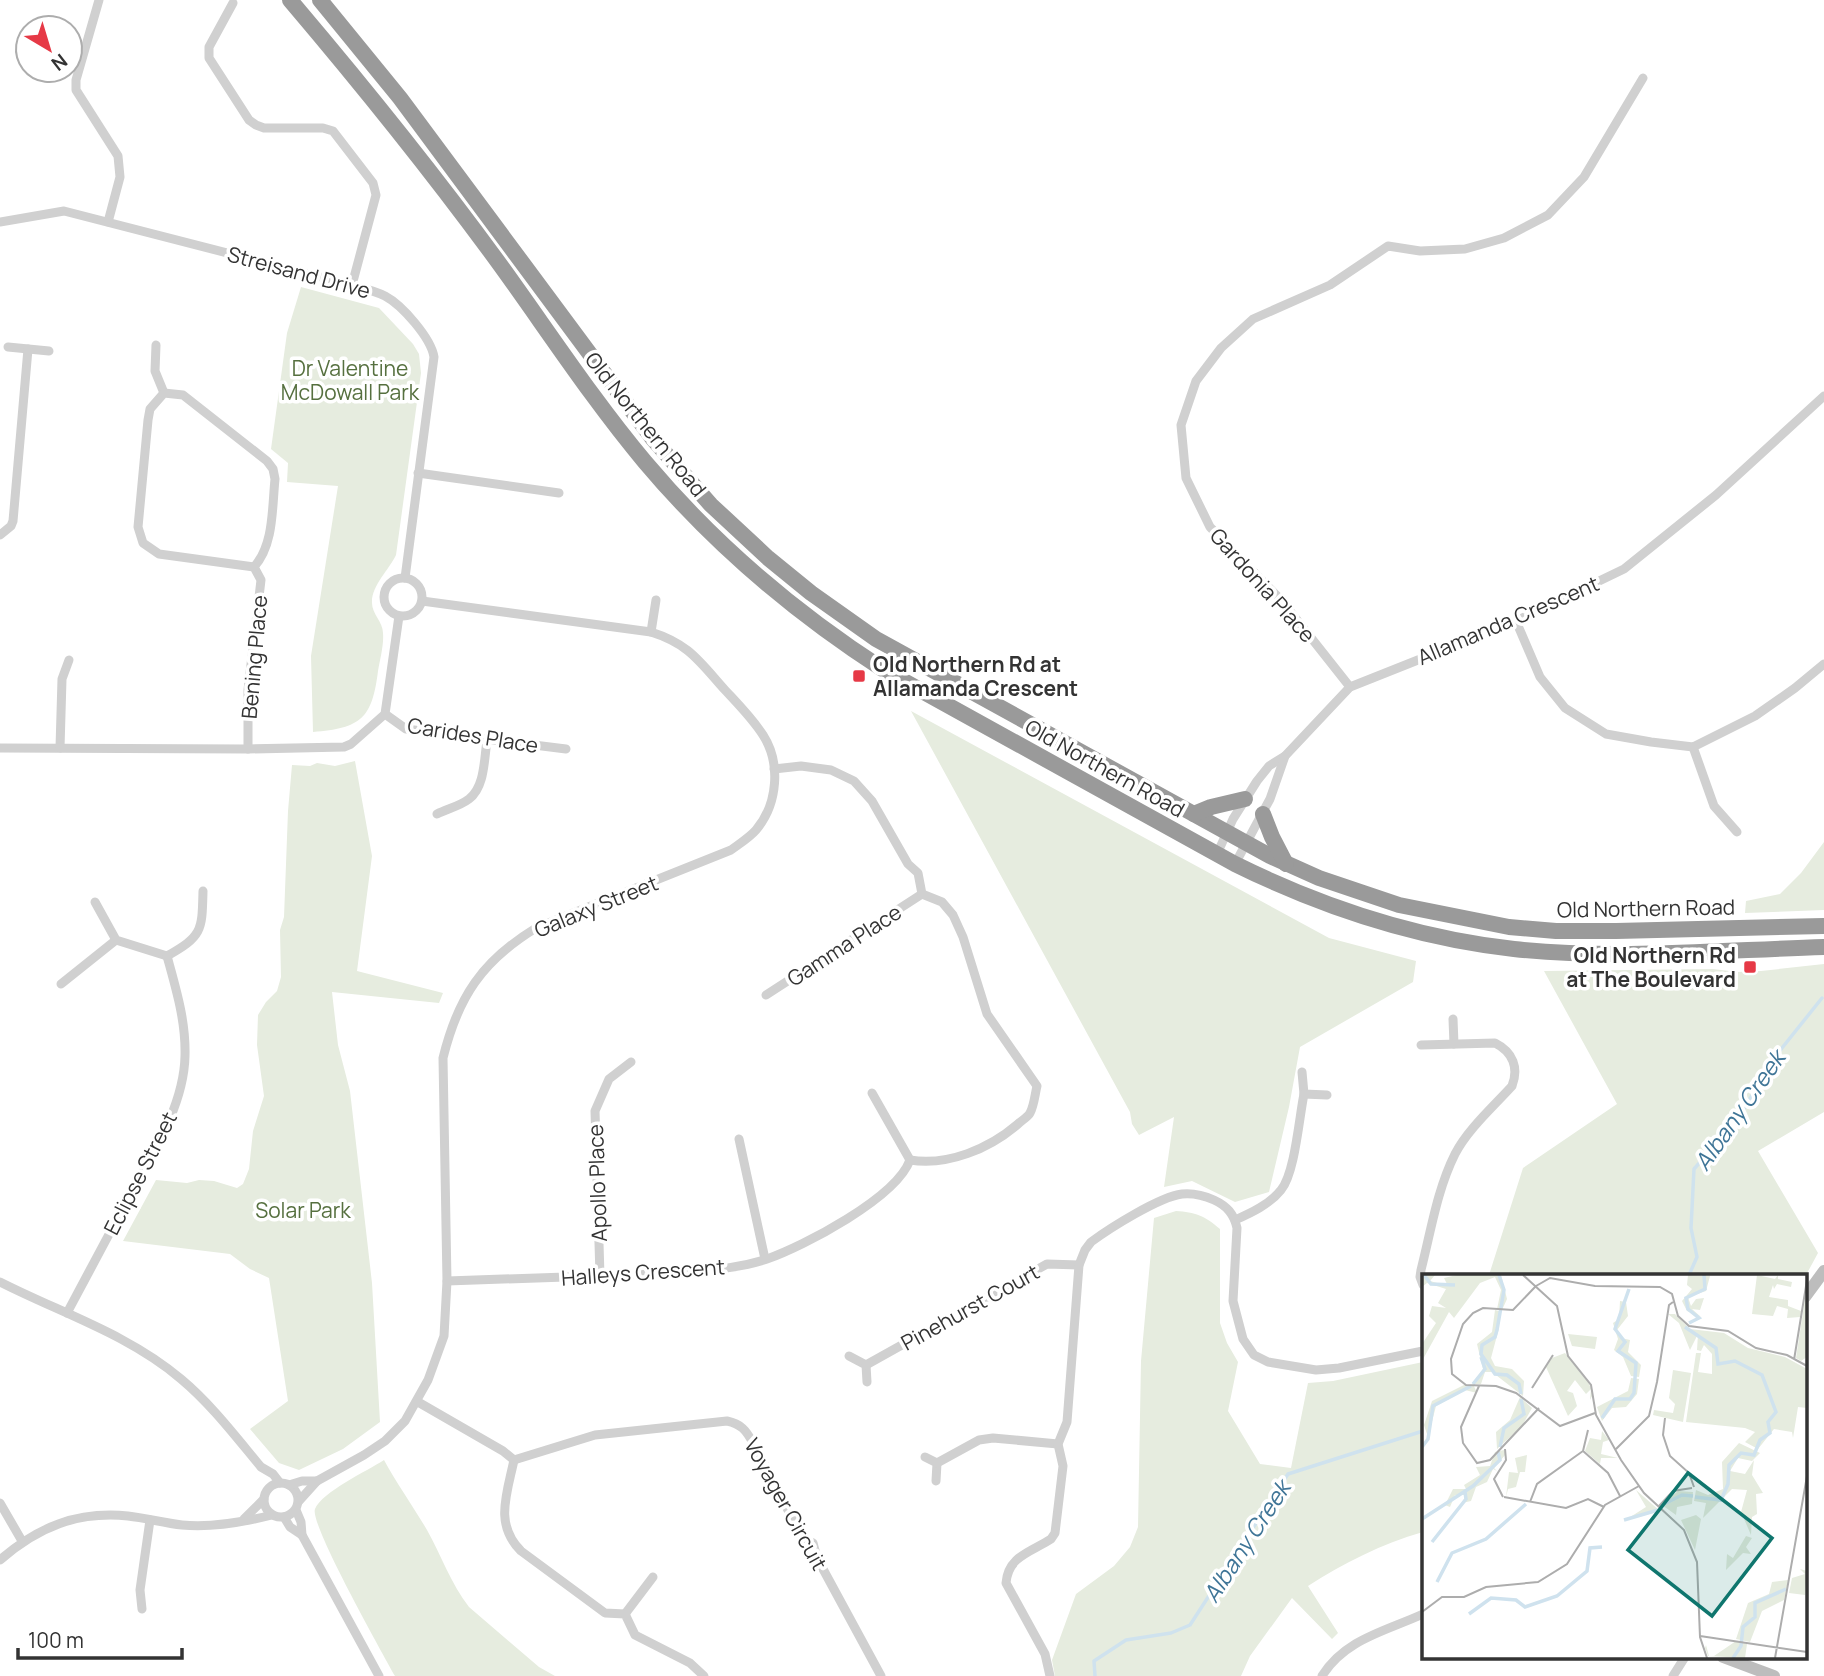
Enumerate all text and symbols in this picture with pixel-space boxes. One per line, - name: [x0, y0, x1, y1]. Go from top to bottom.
- north arrow: [14, 14, 84, 84]
- text: N: [46, 48, 73, 77]
- street label: Streisand Drive: [225, 239, 373, 305]
- street label: Old Northern Road: [579, 346, 713, 502]
- park label: Dr Valentine McDowall Park: [281, 354, 420, 406]
- street label: Gardonia Place: [1204, 522, 1322, 648]
- street label: Allamanda Crescent: [1413, 569, 1603, 671]
- street label: Bening Place: [235, 594, 273, 720]
- place label: Old Northern Rd at Allamanda Crescent: [873, 650, 1078, 702]
- marker: Old Northern Rd at Allamanda Crescent: [851, 668, 867, 684]
- street label: Carides Place: [406, 711, 540, 759]
- street label: Old Northern Road: [1020, 713, 1190, 823]
- street label: Galaxy Street: [530, 868, 662, 944]
- street label: Old Northern Road: [1557, 892, 1735, 924]
- street label: Gamma Place: [782, 898, 906, 992]
- place label: Old Northern Rd at The Boulevard: [1566, 941, 1736, 993]
- marker: Old Northern Rd at The Boulevard: [1742, 959, 1758, 975]
- water label: Albany Creek: [1686, 1041, 1794, 1176]
- street label: Eclipse Street: [97, 1107, 183, 1239]
- street label: Apollo Place: [581, 1124, 613, 1242]
- park label: Solar Park: [255, 1196, 351, 1224]
- street label: Halleys Crescent: [560, 1252, 726, 1292]
- street label: Pinehurst Court: [896, 1257, 1044, 1357]
- inset map: [1422, 1274, 1806, 1658]
- street label: Voyager Circuit: [738, 1433, 834, 1575]
- water label: Albany Creek: [1195, 1471, 1299, 1608]
- scale bar: [18, 1616, 182, 1660]
- text: 100 m: [28, 1626, 84, 1654]

